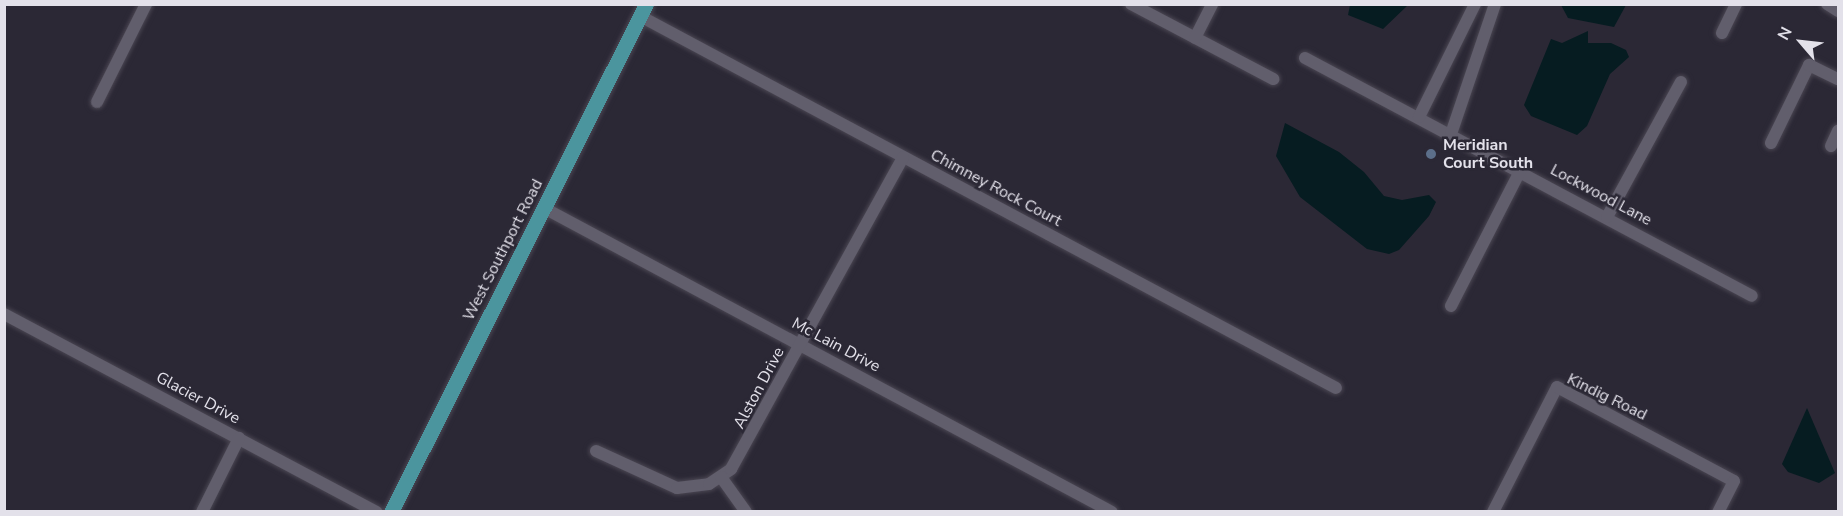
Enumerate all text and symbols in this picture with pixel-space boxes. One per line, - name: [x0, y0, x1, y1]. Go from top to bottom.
- north arrow: [1771, 12, 1831, 72]
- text: N: [1773, 23, 1798, 44]
- place label: Meridian Court South: [1443, 135, 1533, 173]
- street label: Chimney Rock Court: [927, 145, 1065, 231]
- marker: Meridian Court South: [1424, 147, 1438, 161]
- street label: Lockwood Lane: [1547, 160, 1655, 230]
- street label: West Southport Road: [459, 176, 547, 324]
- street label: Mc Lain Drive: [789, 314, 883, 376]
- street label: Alston Drive: [730, 344, 788, 432]
- street label: Glacier Drive: [153, 368, 243, 428]
- street label: Kindig Road: [1564, 369, 1650, 425]

